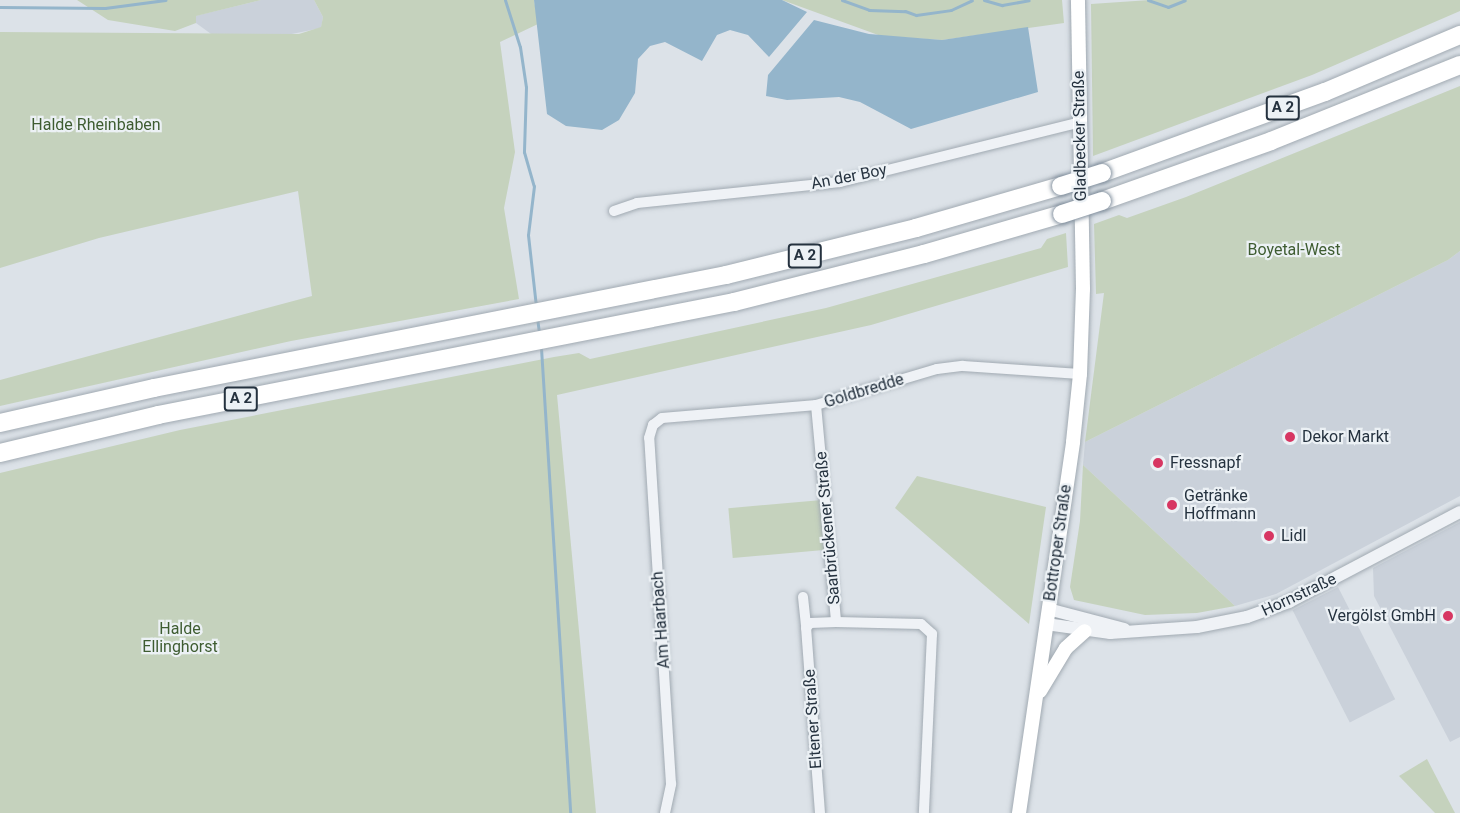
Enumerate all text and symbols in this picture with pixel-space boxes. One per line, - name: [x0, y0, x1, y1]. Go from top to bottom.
- street label: Gladbecker Straße: [1069, 70, 1091, 202]
- road number: A 2: [1265, 96, 1301, 120]
- park label: Halde Rheinbaben: [31, 115, 161, 135]
- street label: An der Boy: [810, 160, 888, 194]
- park label: Boyetal-West: [1247, 240, 1341, 260]
- road number: A 2: [787, 244, 823, 268]
- street label: Goldbredde: [822, 370, 906, 412]
- road number: A 2: [223, 387, 259, 411]
- place label: Dekor Markt: [1302, 427, 1389, 447]
- marker: Dekor Markt: [1283, 430, 1297, 444]
- street label: Saarbrückener Straße: [812, 451, 844, 605]
- place label: Fressnapf: [1170, 453, 1241, 473]
- marker: Fressnapf: [1151, 456, 1165, 470]
- street label: Bottroper Straße: [1040, 484, 1076, 602]
- place label: Getränke Hoffmann: [1184, 486, 1256, 524]
- marker: Getränke Hoffmann: [1165, 498, 1179, 512]
- place label: Lidl: [1281, 526, 1306, 546]
- marker: Lidl: [1262, 529, 1276, 543]
- street label: Hornstraße: [1259, 569, 1339, 621]
- street label: Am Haarbach: [648, 571, 674, 669]
- place label: Vergölst GmbH: [1328, 606, 1436, 626]
- marker: Vergölst GmbH: [1441, 609, 1455, 623]
- park label: Halde Ellinghorst: [142, 619, 218, 657]
- street label: Eltener Straße: [800, 668, 826, 770]

